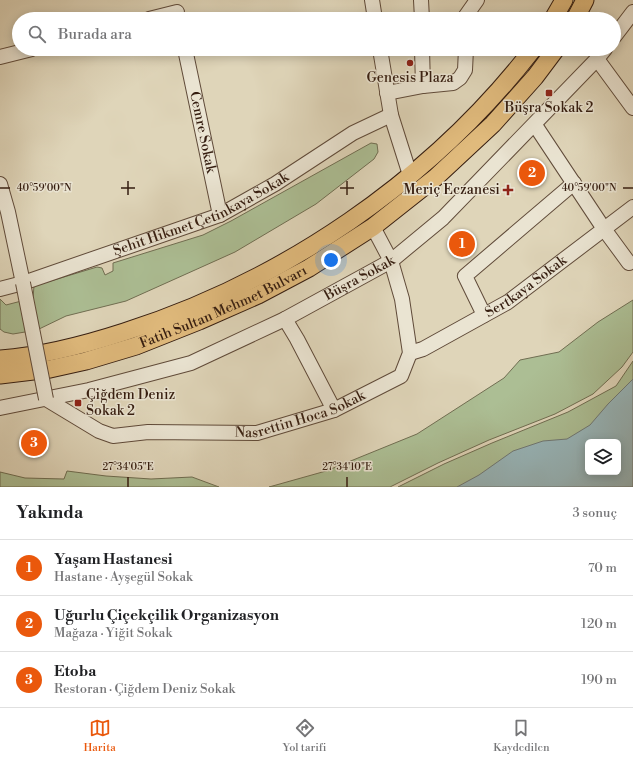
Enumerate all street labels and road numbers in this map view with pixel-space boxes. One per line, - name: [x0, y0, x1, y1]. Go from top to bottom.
- street label: Cemre Sokak: [185, 90, 220, 175]
- street label: Şehit Hikmet Çetinkaya Sokak: [111, 168, 293, 260]
- street label: Büşra Sokak: [320, 251, 399, 305]
- street label: Sertkaya Sokak: [482, 251, 571, 322]
- street label: Fatih Sultan Mehmet Bulvarı: [137, 262, 310, 353]
- street label: Nasrettin Hoca Sokak: [235, 386, 369, 442]

